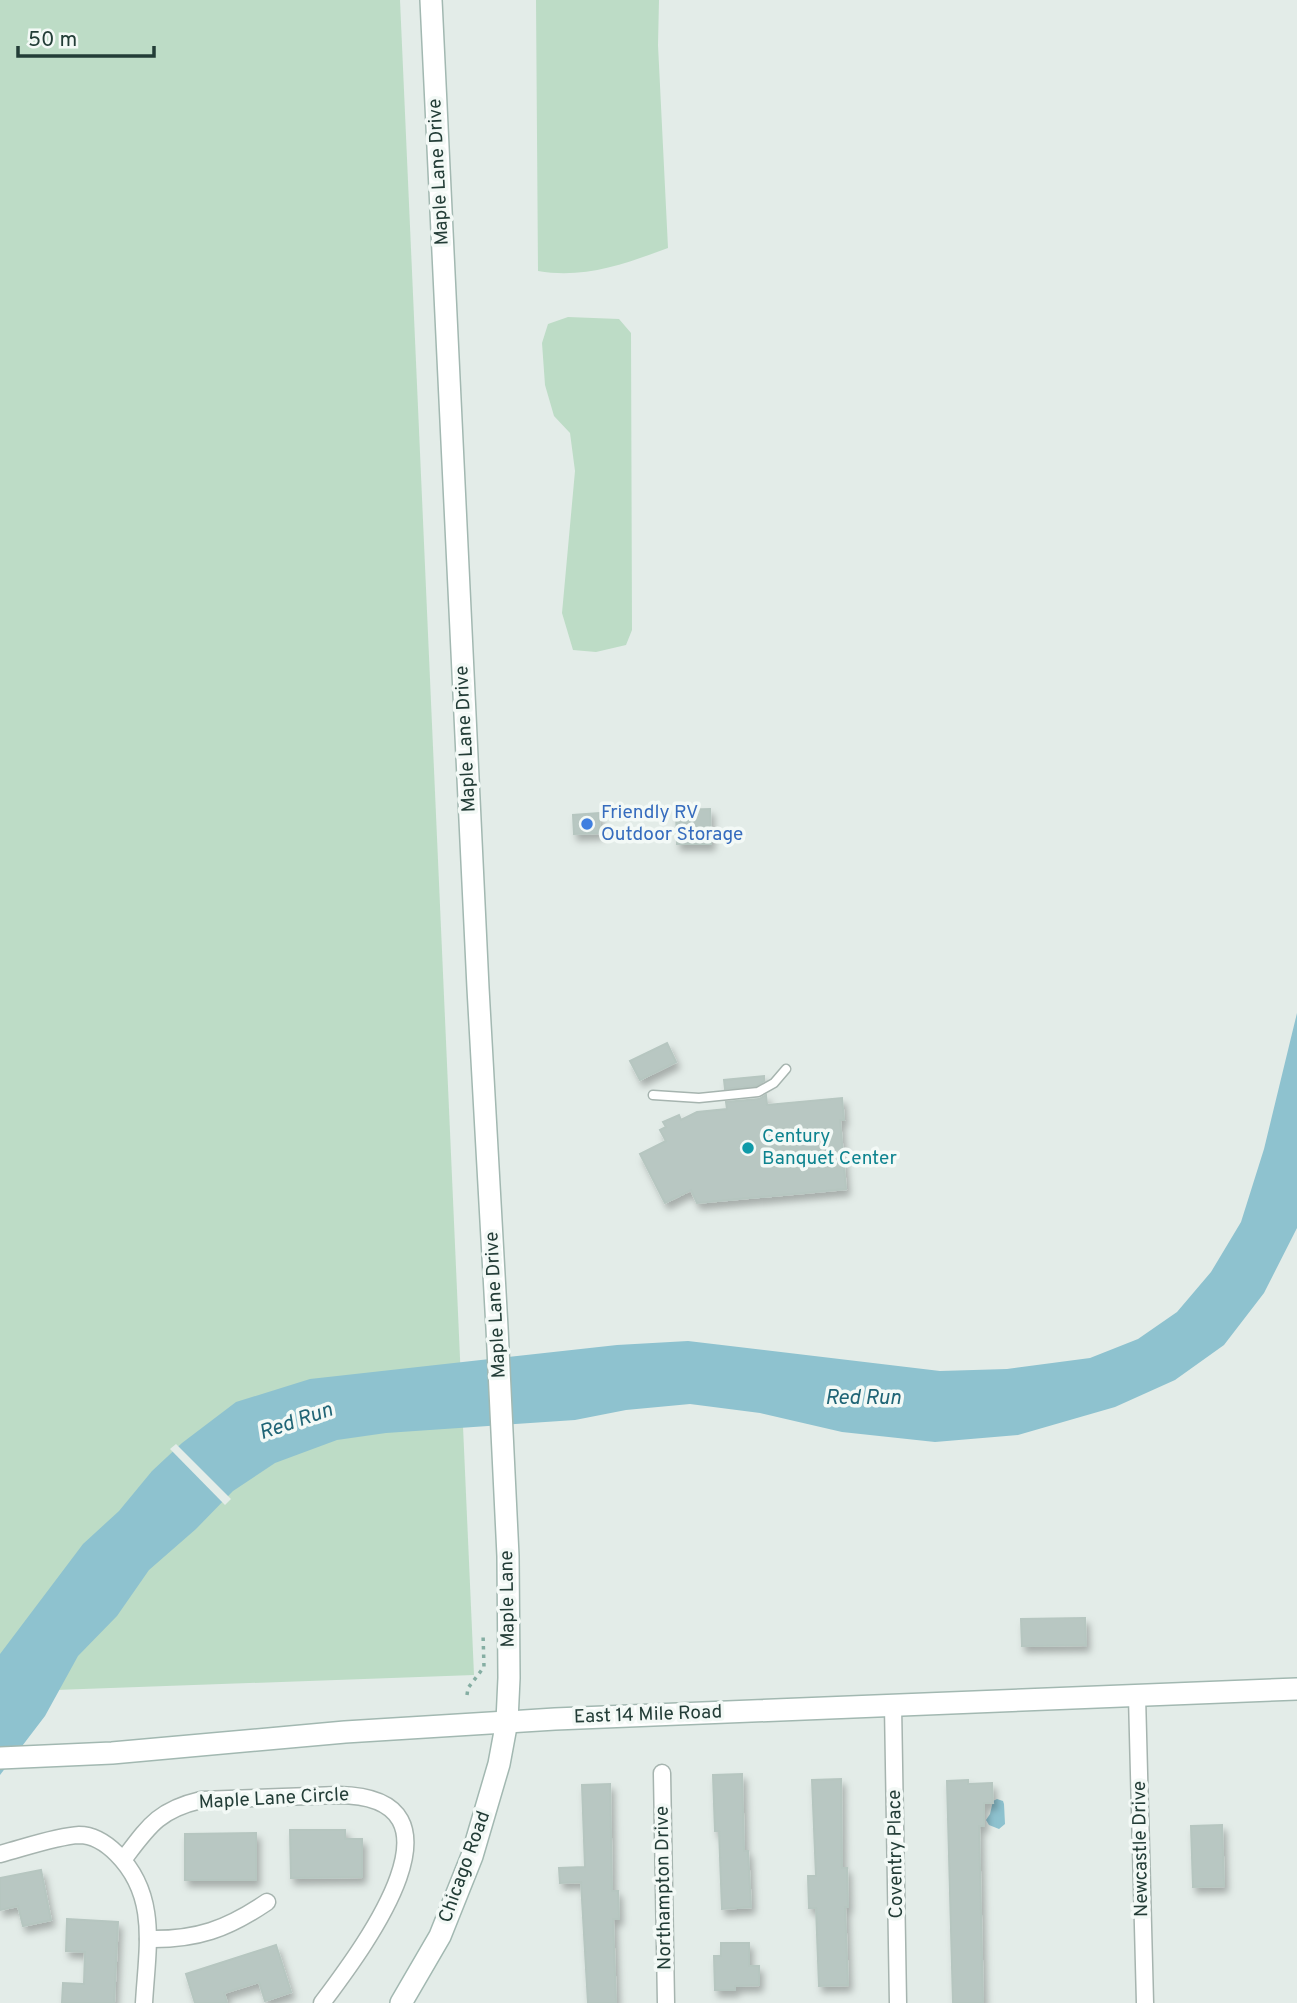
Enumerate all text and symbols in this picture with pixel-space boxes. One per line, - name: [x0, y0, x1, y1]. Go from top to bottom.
- scale bar: [18, 14, 154, 58]
- text: 50 m: [28, 27, 77, 54]
- street label: Maple Lane Drive: [423, 98, 455, 246]
- street label: Maple Lane Drive: [450, 665, 482, 813]
- place label: Friendly RV Outdoor Storage: [601, 801, 743, 847]
- marker: Friendly RV Outdoor Storage: [579, 816, 595, 832]
- place label: Century Banquet Center: [762, 1125, 897, 1171]
- marker: Century Banquet Center: [740, 1140, 756, 1156]
- street label: Maple Lane Drive: [480, 1231, 512, 1379]
- water label: Red Run: [825, 1385, 902, 1412]
- water label: Red Run: [256, 1397, 337, 1447]
- street label: Maple Lane: [495, 1550, 521, 1648]
- street label: East 14 Mile Road: [573, 1700, 723, 1730]
- street label: Newcastle Drive: [1128, 1781, 1154, 1917]
- street label: Maple Lane Circle: [198, 1783, 350, 1815]
- street label: Coventry Place: [883, 1789, 909, 1919]
- street label: Northampton Drive: [651, 1806, 677, 1970]
- street label: Chicago Road: [434, 1808, 496, 1926]

